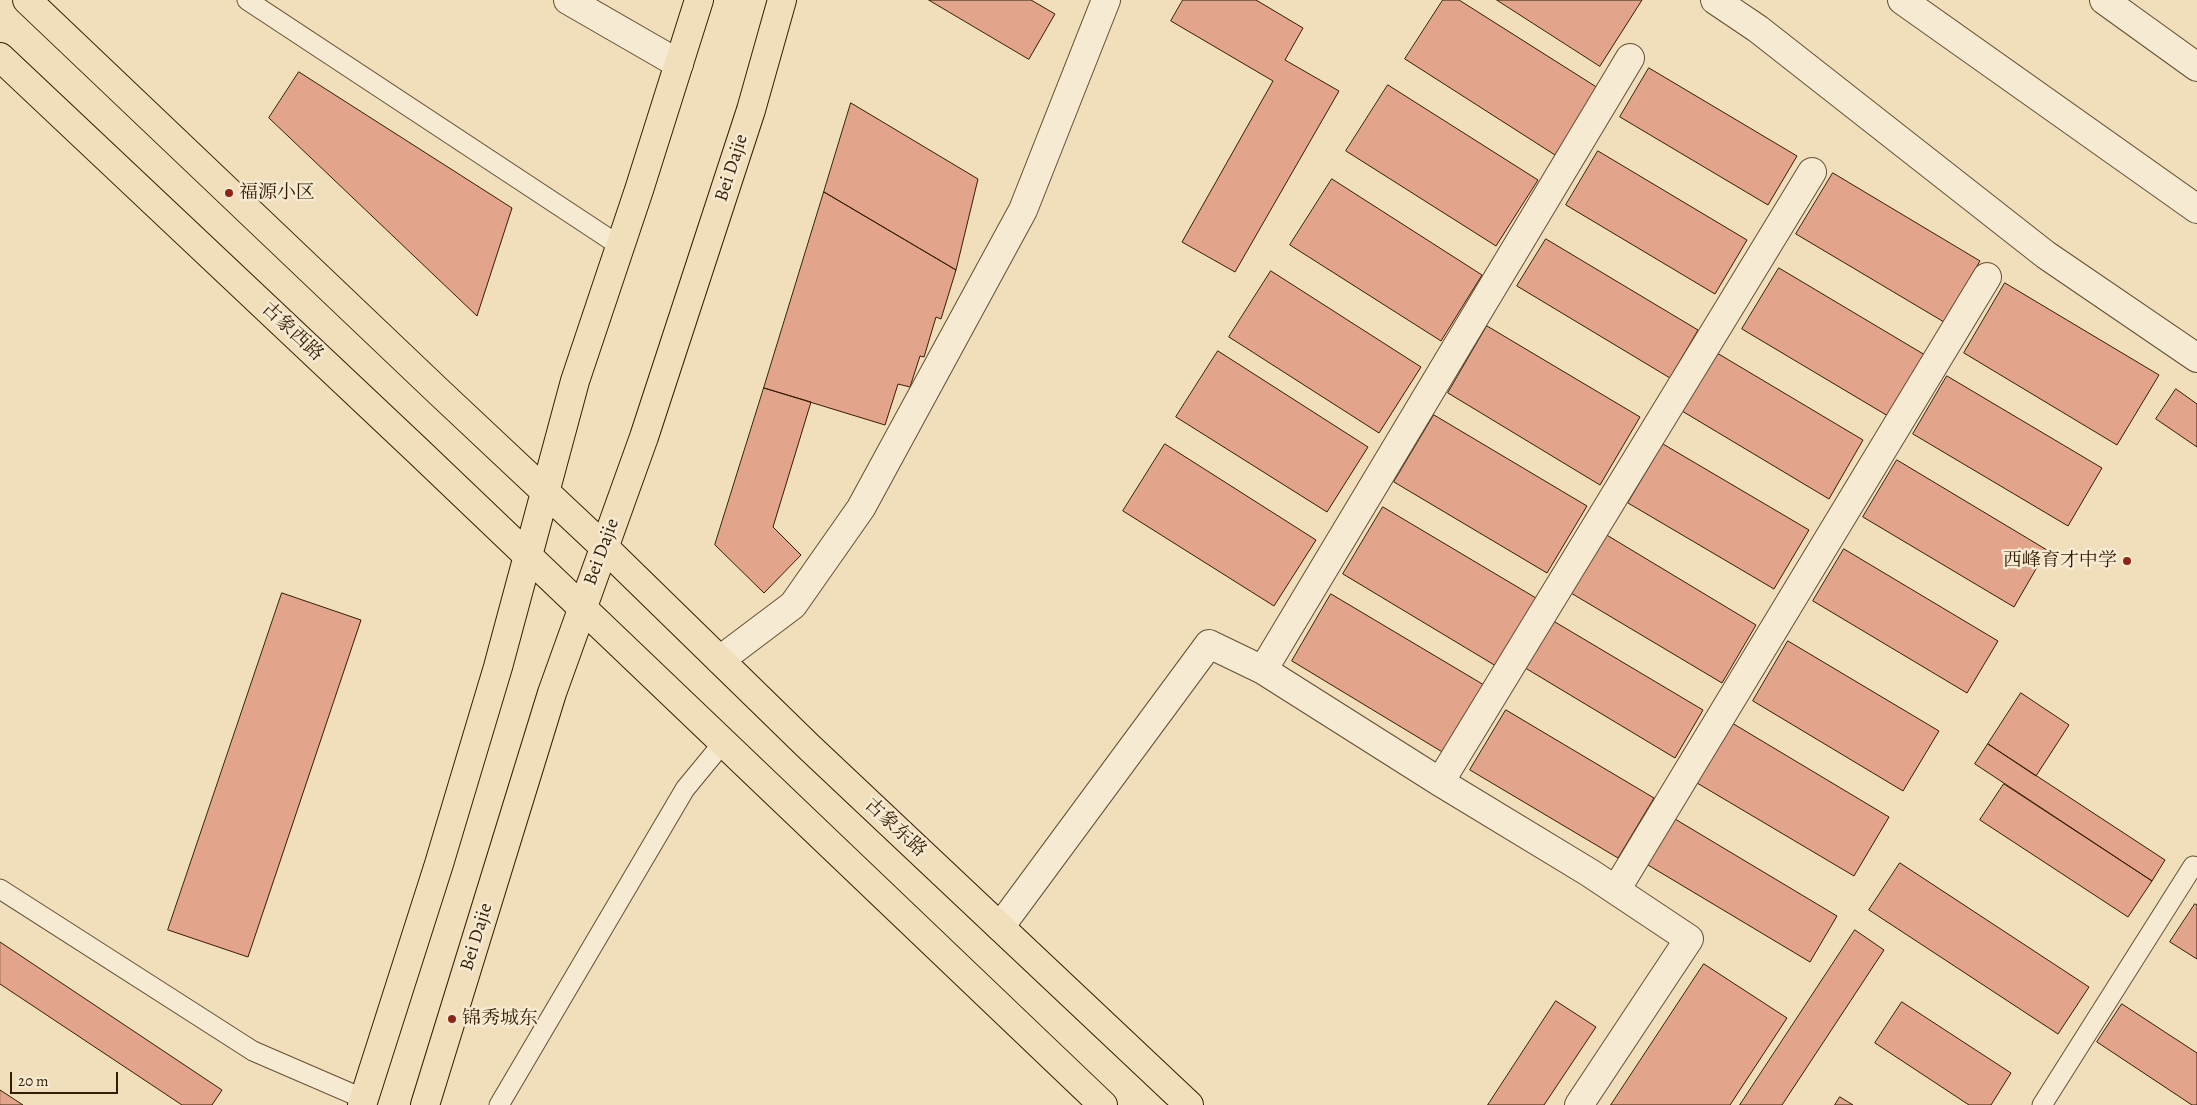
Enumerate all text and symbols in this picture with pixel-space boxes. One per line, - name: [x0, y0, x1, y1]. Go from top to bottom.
- street label: Bei Dajie: [710, 131, 754, 205]
- place label: 福源小区: [239, 182, 315, 204]
- marker: 福源小区: [223, 187, 235, 199]
- street label: 古象西路: [256, 298, 328, 366]
- street label: Bei Dajie: [579, 515, 625, 589]
- place label: 西峰育才中学: [2003, 550, 2117, 572]
- marker: 西峰育才中学: [2121, 555, 2133, 567]
- street label: 古象东路: [859, 794, 931, 862]
- street label: Bei Dajie: [456, 900, 498, 974]
- place label: 锦秀城东: [462, 1008, 538, 1030]
- marker: 锦秀城东: [446, 1013, 458, 1025]
- scale bar: [12, 1062, 120, 1094]
- text: 20 m: [18, 1071, 49, 1091]

